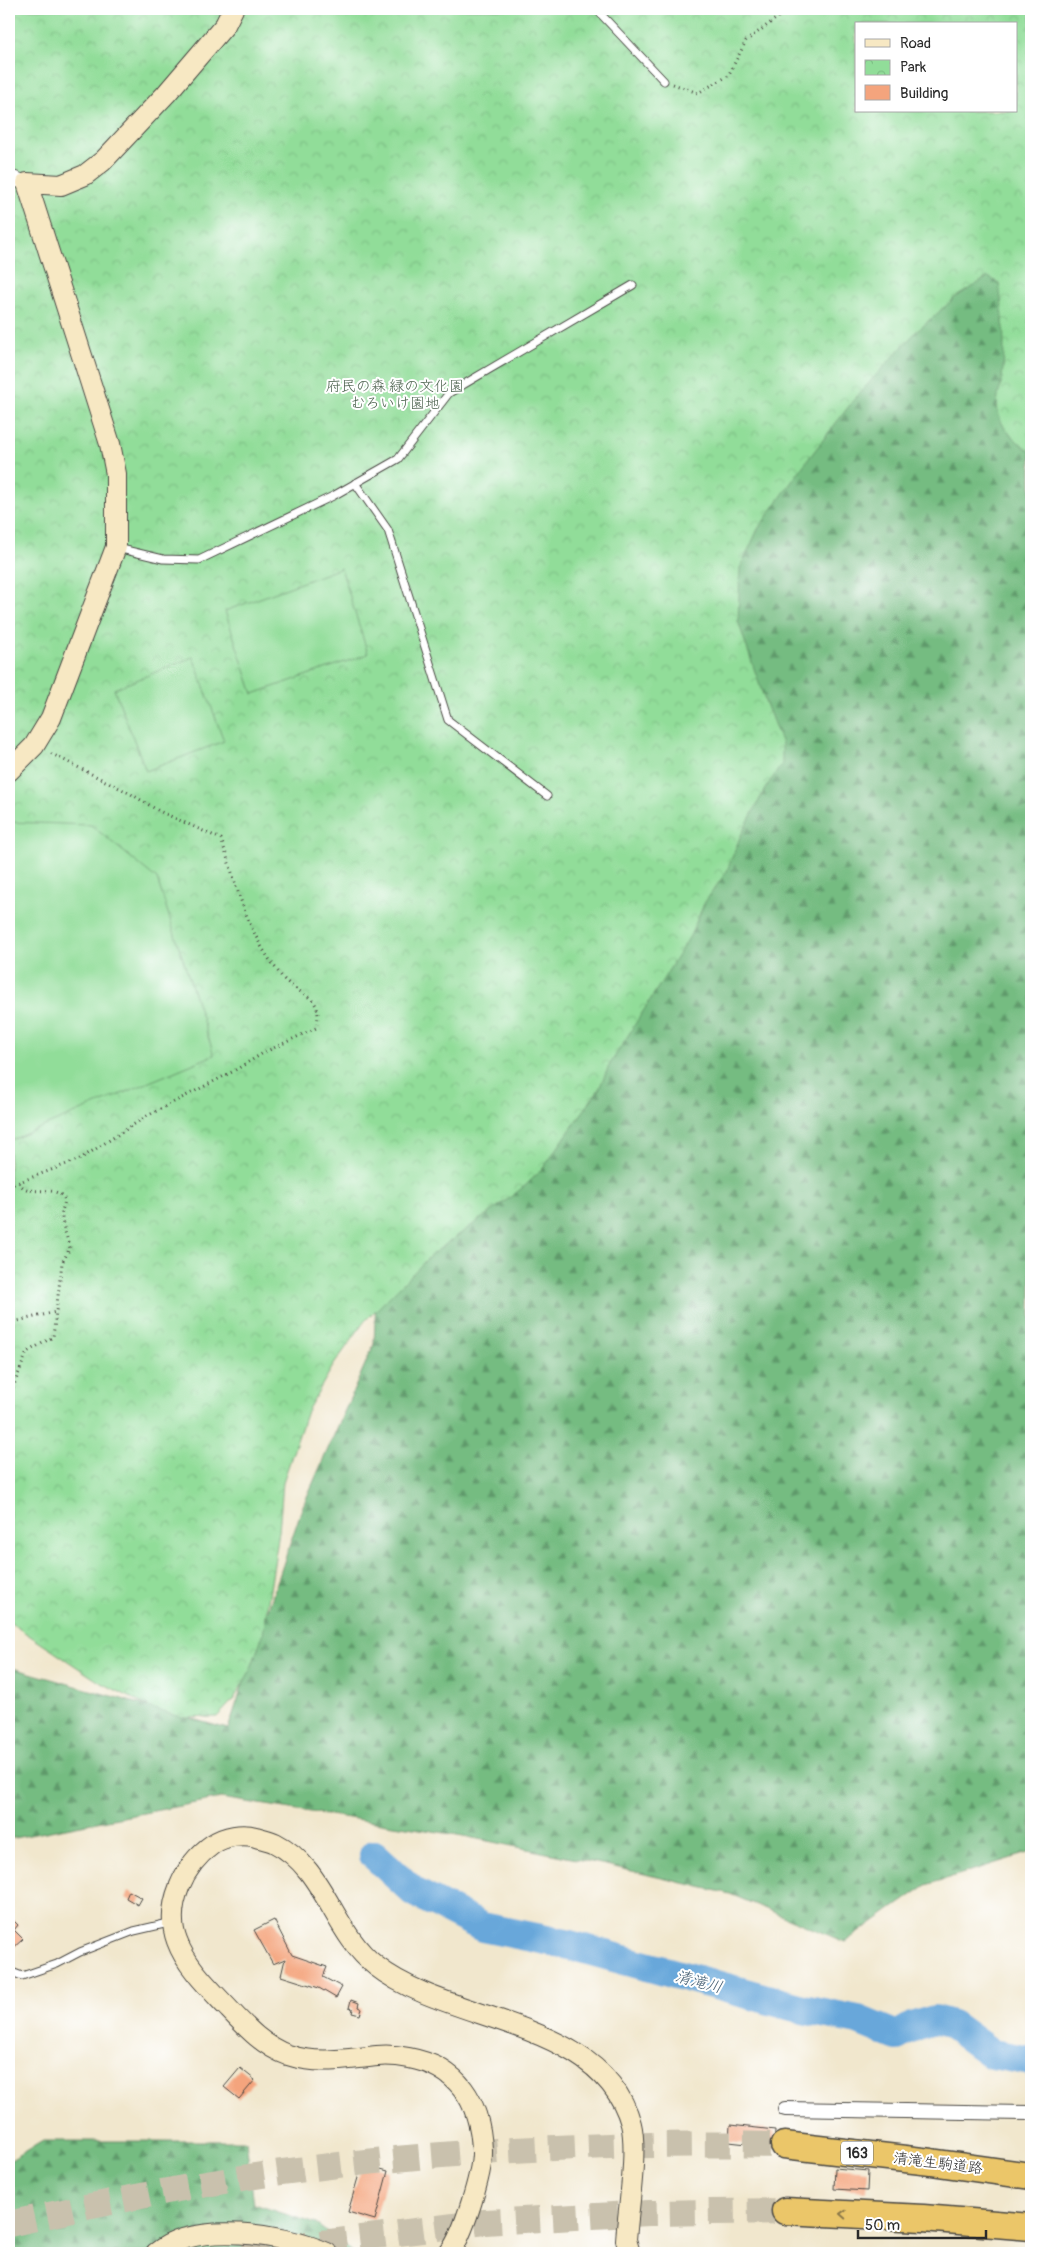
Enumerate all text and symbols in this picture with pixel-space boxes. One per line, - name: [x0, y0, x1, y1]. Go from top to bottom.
- legend: [855, 22, 1018, 112]
- text: Road: [900, 34, 931, 53]
- text: Park: [900, 58, 927, 77]
- text: Building: [900, 84, 948, 103]
- park label: 府民の森 緑の文化園 むろいけ園地: [326, 377, 464, 413]
- water label: 清滝川: [673, 1966, 725, 1998]
- road number: 163: [841, 2142, 873, 2164]
- street label: 清滝生駒道路: [892, 2149, 984, 2178]
- scale bar: [858, 2207, 985, 2239]
- one-way arrow: [839, 2208, 847, 2219]
- text: 50 m: [865, 2216, 900, 2235]

